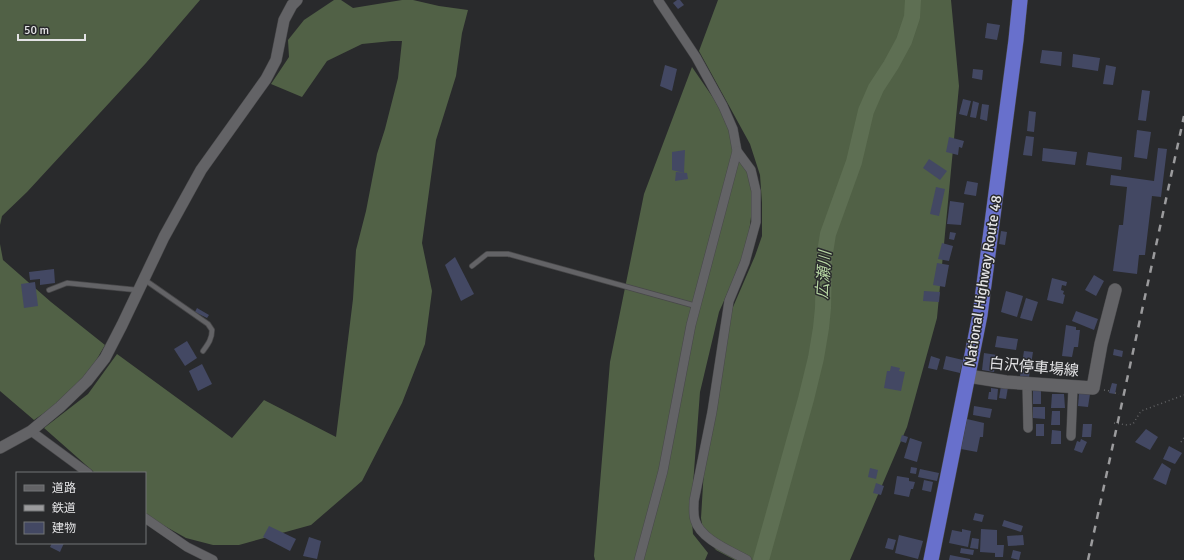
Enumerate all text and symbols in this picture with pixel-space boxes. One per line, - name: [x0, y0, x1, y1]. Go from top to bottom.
- scale bar: [18, 16, 85, 42]
- text: 50 m: [24, 23, 49, 38]
- street label: National Highway Route 48: [961, 194, 1005, 368]
- water label: 広瀬川: [812, 248, 836, 300]
- street label: 白沢停車場線: [988, 354, 1080, 380]
- legend: [16, 472, 146, 544]
- text: 道路: [52, 481, 76, 496]
- text: 鉄道: [52, 501, 76, 516]
- text: 建物: [52, 521, 76, 536]

